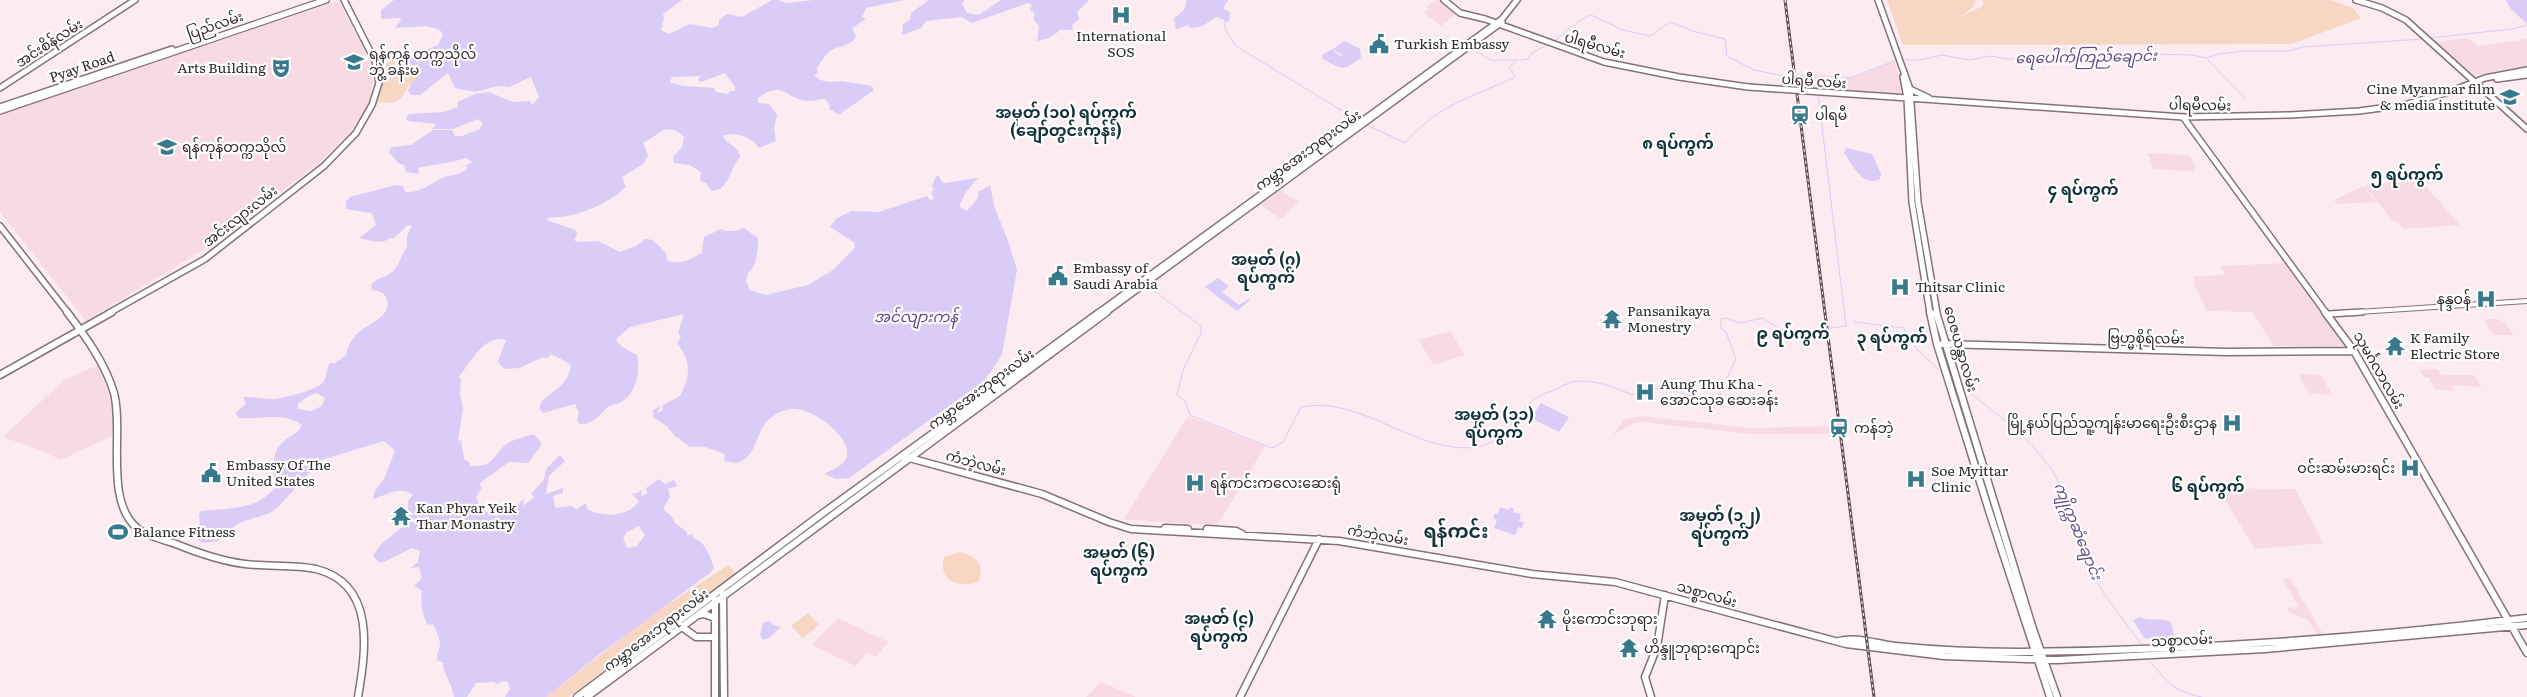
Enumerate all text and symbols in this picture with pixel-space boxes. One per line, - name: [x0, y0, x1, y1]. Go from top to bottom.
- hospital icon: International SOS: [1110, 4, 1132, 26]
- street label: ပြည်လမ်း: [184, 5, 246, 46]
- street label: အင်းစိန်လမ်း: [11, 13, 88, 74]
- place label: International SOS: [1076, 25, 1166, 61]
- street label: ပါရမီလမ်း: [1562, 26, 1628, 65]
- public building icon: Turkish Embassy: [1368, 33, 1390, 55]
- place label: Turkish Embassy: [1394, 33, 1510, 53]
- place label: ရန်ကုန် တက္ကသိုလ် ဘွဲ့ ခန်းမ: [369, 43, 476, 82]
- water label: ရေပေါက်ကြည်ချောင်း: [2015, 43, 2158, 70]
- street label: Pyay Road: [46, 45, 117, 87]
- school or university icon: ရန်ကုန် တက္ကသိုလ် ဘွဲ့ ခန်းမ: [343, 51, 365, 73]
- place label: Arts Building: [177, 57, 266, 77]
- theatre icon: Arts Building: [270, 57, 292, 79]
- street label: ပါရမီ လမ်း: [1781, 68, 1847, 95]
- place label: Cine Myanmar film & media institute: [2366, 78, 2495, 114]
- school or university icon: Cine Myanmar film & media institute: [2499, 86, 2521, 108]
- street label: ပါရမီလမ်း: [2169, 93, 2231, 118]
- district label: အမှတ် (၁၀) ရပ်ကွက် (ချော်တွင်းကုန်း): [995, 99, 1137, 144]
- street label: ကမ္ဘာအေးဘုရားလမ်း: [1250, 104, 1366, 197]
- station icon: ပါရမီ: [1789, 104, 1811, 126]
- place label: ပါရမီ: [1815, 104, 1847, 127]
- district label: ၈ ရပ်ကွက်: [1642, 130, 1714, 157]
- school or university icon: ရန်ကုန်တက္ကသိုလ်: [156, 136, 178, 158]
- place label: ရန်ကုန်တက္ကသိုလ်: [182, 136, 286, 159]
- district label: ၅ ရပ်ကွက်: [2370, 161, 2444, 188]
- district label: ၄ ရပ်ကွက်: [2047, 176, 2119, 203]
- street label: အင်းလျားလမ်း: [198, 180, 283, 253]
- district label: အမှတ် (၇) ရပ်ကွက်: [1231, 246, 1301, 291]
- place label: Embassy of Saudi Arabia: [1073, 257, 1158, 293]
- public building icon: Embassy of Saudi Arabia: [1047, 265, 1069, 287]
- hospital icon: Thitsar Clinic: [1889, 276, 1911, 298]
- place label: Thitsar Clinic: [1915, 276, 2005, 296]
- place label: နန္ဒဝန်: [2437, 288, 2471, 311]
- hospital icon: နန္ဒဝန်: [2475, 288, 2497, 310]
- place label: Pansanikaya Monestry: [1627, 300, 1711, 336]
- street label: ဝေဇယန္တာလမ်း: [1937, 303, 1984, 395]
- water label: အင်လျားကန်: [874, 304, 961, 329]
- temple icon: Pansanikaya Monestry: [1601, 308, 1623, 330]
- district label: ၉ ရပ်ကွက်: [1756, 320, 1830, 347]
- district label: ၃ ရပ်ကွက်: [1856, 324, 1928, 351]
- street label: ဗြဟ္မစိုရ်လမ်း: [2107, 326, 2185, 351]
- street label: သုမင်္ဂလာလမ်း: [2347, 327, 2410, 414]
- place label: K Family Electric Store: [2410, 327, 2500, 363]
- temple icon: K Family Electric Store: [2384, 335, 2406, 357]
- street label: ကမ္ဘာအေးဘုရားလမ်း: [923, 343, 1039, 436]
- place label: Aung Thu Kha - အောင်သုခ ဆေးခန်း: [1660, 373, 1779, 412]
- hospital icon: Aung Thu Kha - အောင်သုခ ဆေးခန်း: [1634, 381, 1656, 403]
- district label: အမှတ် (၁၁) ရပ်ကွက်: [1454, 401, 1534, 446]
- place label: မြို့နယ်ပြည်သူ့ကျန်းမာရေးဦးစီးဌာန: [2007, 412, 2217, 435]
- hospital icon: မြို့နယ်ပြည်သူ့ကျန်းမာရေးဦးစီးဌာန: [2221, 412, 2243, 434]
- station icon: ကန်ဘဲ့: [1828, 417, 1850, 439]
- place label: ကန်ဘဲ့: [1854, 417, 1893, 440]
- street label: ကံဘဲ့လမ်း: [944, 444, 1009, 481]
- place label: Embassy Of The United States: [226, 454, 331, 490]
- place label: ဝင်းဆမ်းမားရင်း: [2297, 457, 2395, 480]
- hospital icon: ဝင်းဆမ်းမားရင်း: [2399, 457, 2421, 479]
- place label: Soe Myittar Clinic: [1931, 460, 2008, 496]
- public building icon: Embassy Of The United States: [200, 462, 222, 484]
- hospital icon: Soe Myittar Clinic: [1905, 468, 1927, 490]
- hospital icon: ရန်ကင်းကလေးဆေးရုံ: [1184, 472, 1206, 494]
- place label: ရန်ကင်းကလေးဆေးရုံ: [1210, 472, 1341, 495]
- district label: ၆ ရပ်ကွက်: [2171, 473, 2245, 500]
- water label: ကျိုက္ကဆံချောင်း: [2047, 478, 2110, 585]
- place label: Kan Phyar Yeik Thar Monastry: [416, 497, 517, 533]
- district label: အမှတ် (၁၂) ရပ်ကွက်: [1679, 502, 1761, 547]
- temple icon: Kan Phyar Yeik Thar Monastry: [390, 505, 412, 527]
- district label: ရန်ကင်း: [1424, 516, 1488, 547]
- street label: ကံဘဲ့လမ်း: [1346, 519, 1410, 550]
- sports icon: Balance Fitness: [107, 521, 129, 543]
- place label: Balance Fitness: [133, 521, 235, 541]
- district label: အမှတ် (၆) ရပ်ကွက်: [1083, 539, 1155, 584]
- street label: သစ္စာလမ်း: [1674, 575, 1740, 614]
- street label: ကမ္ဘာအေးဘုရားလမ်း: [599, 583, 714, 678]
- district label: အမှတ် (၄) ရပ်ကွက်: [1184, 605, 1254, 650]
- temple icon: မိုးကောင်းဘုရား: [1536, 608, 1558, 630]
- place label: မိုးကောင်းဘုရား: [1562, 608, 1658, 631]
- street label: သစ္စာလမ်း: [2151, 627, 2213, 654]
- temple icon: ဟိန္ဒူဘုရားကျောင်း: [1618, 637, 1640, 659]
- place label: ဟိန္ဒူဘုရားကျောင်း: [1644, 637, 1760, 660]

